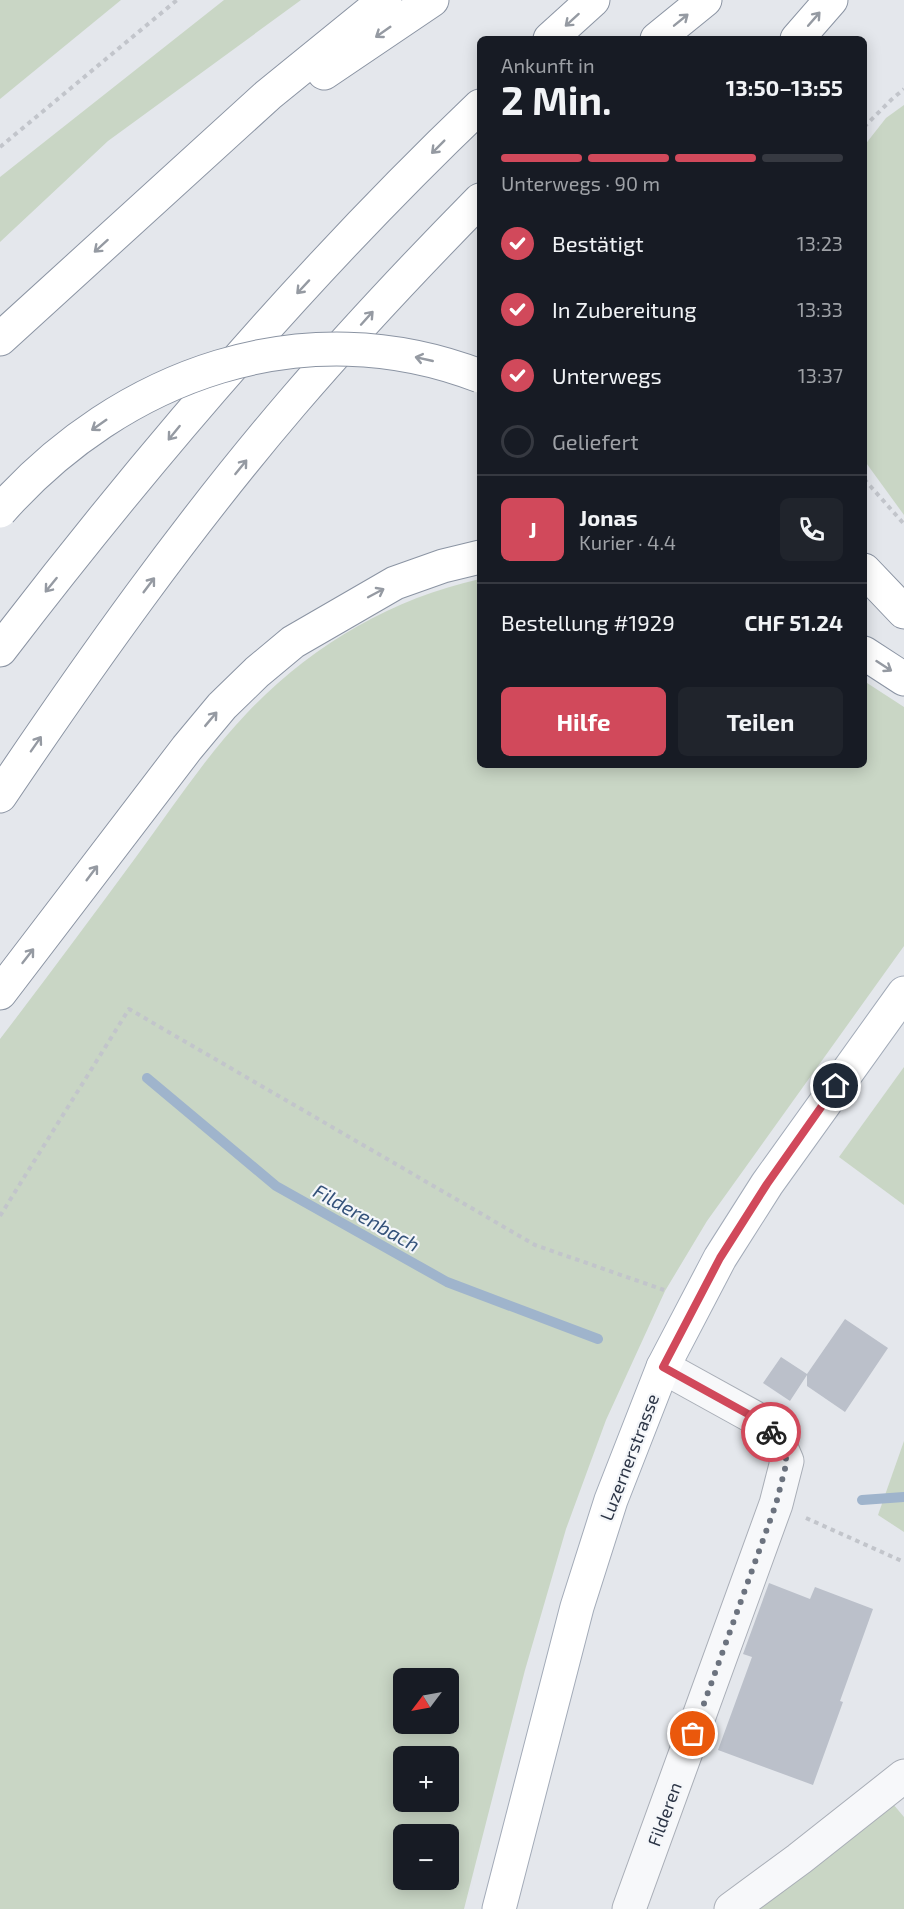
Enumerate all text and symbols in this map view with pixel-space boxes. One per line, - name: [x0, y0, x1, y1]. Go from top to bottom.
- one-way arrow: [564, 12, 579, 27]
- one-way arrow: [807, 12, 821, 27]
- one-way arrow: [673, 13, 689, 26]
- one-way arrow: [375, 26, 391, 38]
- text: Ankunft in: [501, 53, 595, 77]
- text: 13:50–13:55: [726, 74, 843, 100]
- text: 2 Min.: [501, 76, 612, 123]
- one-way arrow: [431, 139, 446, 154]
- text: Unterwegs · 90 m: [501, 171, 660, 195]
- icon: check: [501, 227, 534, 260]
- text: Bestätigt: [552, 230, 644, 256]
- text: 13:23: [797, 231, 843, 255]
- one-way arrow: [94, 239, 109, 253]
- one-way arrow: [296, 279, 310, 294]
- icon: check: [501, 293, 534, 326]
- text: In Zubereitung: [552, 296, 697, 322]
- text: 13:33: [797, 297, 843, 321]
- one-way arrow: [360, 311, 374, 326]
- one-way arrow: [415, 353, 435, 364]
- icon: check: [501, 359, 534, 392]
- text: Unterwegs: [552, 362, 662, 388]
- text: 13:37: [798, 363, 843, 387]
- one-way arrow: [91, 419, 107, 431]
- one-way arrow: [167, 425, 181, 440]
- text: Geliefert: [552, 428, 639, 454]
- one-way arrow: [234, 459, 247, 475]
- button: phone: [780, 498, 843, 561]
- text: Jonas: [579, 504, 638, 530]
- text: J: [528, 516, 537, 542]
- text: Kurier · 4.4: [579, 530, 676, 554]
- one-way arrow: [45, 577, 58, 593]
- one-way arrow: [143, 578, 155, 594]
- one-way arrow: [367, 587, 384, 599]
- text: Bestellung #1929: [501, 609, 675, 635]
- text: CHF 51.24: [744, 609, 843, 635]
- one-way arrow: [875, 660, 892, 672]
- button: Hilfe: [501, 687, 666, 756]
- button: Teilen: [678, 687, 843, 756]
- one-way arrow: [204, 712, 218, 727]
- one-way arrow: [30, 736, 42, 753]
- one-way arrow: [86, 866, 98, 882]
- one-way arrow: [22, 949, 35, 965]
- pin: [810, 1060, 861, 1111]
- icon: home: [819, 1069, 852, 1102]
- water label: Filderenbach: [310, 1178, 424, 1256]
- street label: Luzernerstrasse: [595, 1391, 663, 1523]
- courier: [741, 1402, 801, 1462]
- icon: bike: [755, 1416, 788, 1449]
- north arrow: [393, 1668, 459, 1734]
- map controls: [393, 1668, 459, 1890]
- pin: [667, 1708, 718, 1759]
- icon: bag: [676, 1717, 709, 1750]
- button: +: [393, 1746, 459, 1812]
- street label: Filderen: [642, 1779, 686, 1849]
- button: −: [393, 1824, 459, 1890]

